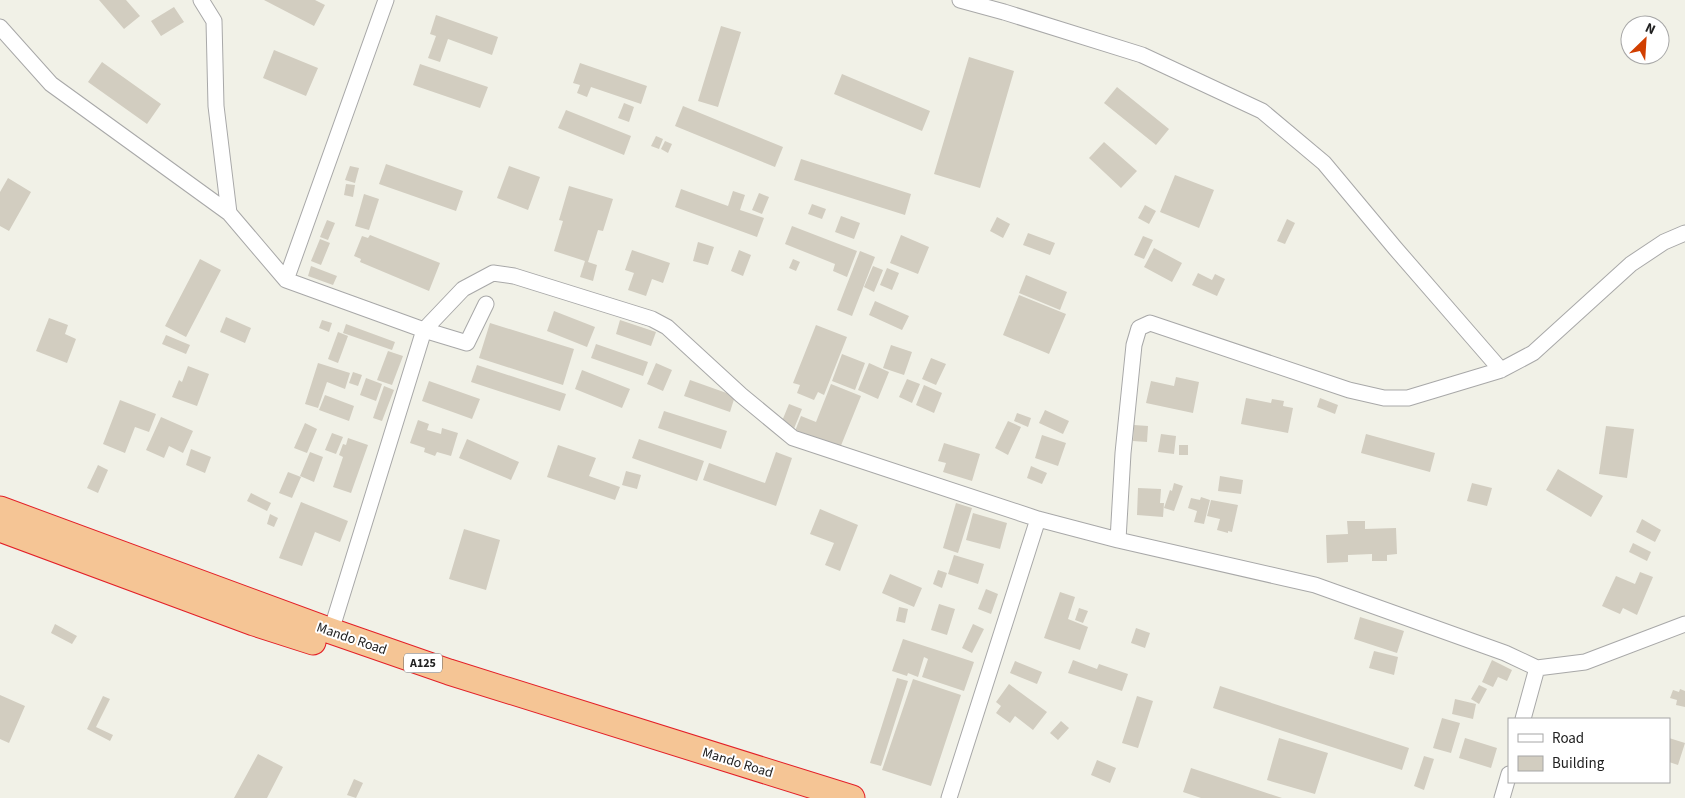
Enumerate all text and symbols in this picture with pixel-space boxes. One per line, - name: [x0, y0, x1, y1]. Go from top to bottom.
- north arrow: [1620, 15, 1670, 65]
- text: N: [1642, 18, 1659, 40]
- street label: Mando Road: [314, 618, 389, 660]
- road number: A125: [404, 654, 442, 672]
- legend: [1508, 718, 1670, 783]
- text: Road: [1552, 728, 1584, 749]
- street label: Mando Road: [700, 743, 776, 783]
- text: Building: [1552, 753, 1605, 774]

